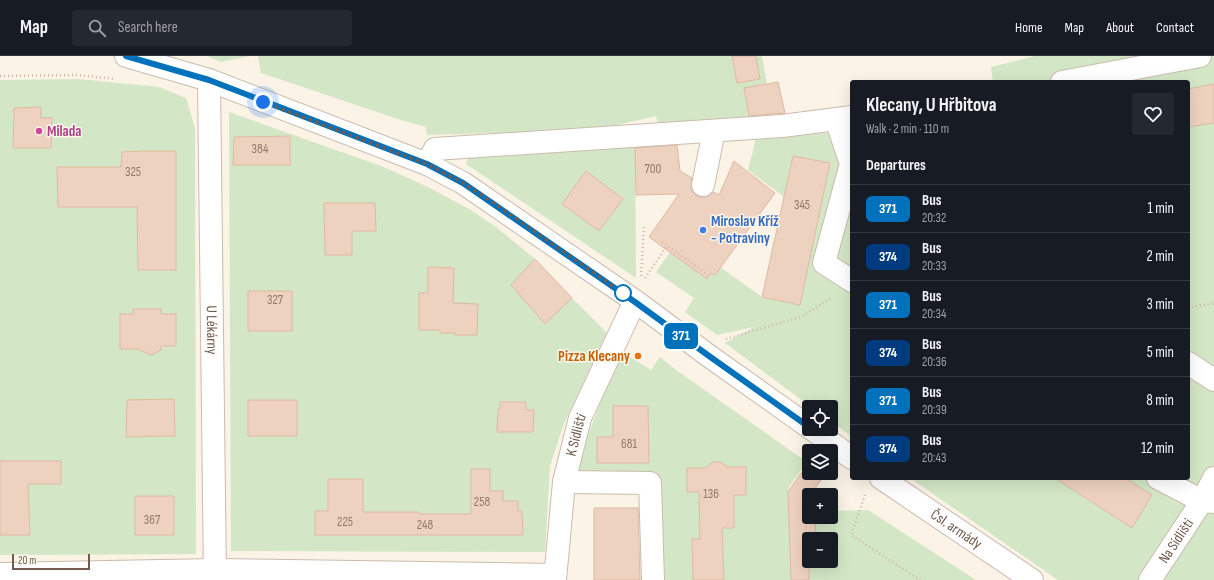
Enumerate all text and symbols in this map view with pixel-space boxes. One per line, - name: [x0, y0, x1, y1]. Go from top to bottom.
- search box: [72, 10, 352, 46]
- text: Map: [20, 16, 48, 39]
- icon: search: [86, 17, 108, 39]
- text: Search here: [118, 18, 178, 37]
- text: Home: [1015, 19, 1043, 36]
- text: Map: [1065, 19, 1084, 36]
- text: About: [1106, 19, 1134, 36]
- text: Contact: [1156, 19, 1194, 36]
- your location: [253, 92, 273, 112]
- button: heart: [1132, 93, 1174, 135]
- text: Klecany, U Hřbitova: [866, 94, 997, 117]
- text: Walk · 2 min · 110 m: [866, 121, 949, 137]
- place label: Milada: [47, 122, 81, 141]
- marker: Milada: [34, 126, 44, 136]
- house number: 384: [252, 141, 269, 157]
- text: Departures: [866, 156, 926, 175]
- house number: 700: [645, 161, 662, 177]
- house number: 325: [125, 164, 141, 180]
- text: Bus: [922, 191, 941, 210]
- house number: 345: [794, 197, 810, 213]
- text: 1 min: [1148, 199, 1174, 218]
- text: 371: [879, 200, 897, 217]
- text: 20:32: [922, 210, 946, 226]
- place label: Miroslav Kříž - Potraviny: [711, 212, 779, 248]
- marker: Miroslav Kříž - Potraviny: [698, 225, 708, 235]
- text: Bus: [922, 239, 941, 258]
- text: 2 min: [1147, 247, 1174, 266]
- text: 374: [879, 248, 897, 265]
- text: 20:33: [922, 258, 946, 274]
- unlabelled marker: [614, 284, 632, 302]
- text: Bus: [922, 287, 941, 306]
- house number: 327: [267, 292, 284, 308]
- text: 3 min: [1146, 295, 1174, 314]
- text: 371: [879, 296, 897, 313]
- street label: U Lékárny: [202, 305, 222, 355]
- text: 20:34: [922, 306, 946, 322]
- line badge: 371: [658, 323, 704, 349]
- text: 371: [672, 327, 690, 344]
- text: Bus: [922, 335, 941, 354]
- text: 5 min: [1147, 343, 1174, 362]
- text: 374: [879, 344, 897, 361]
- place label: Pizza Klecany: [558, 347, 631, 366]
- marker: Pizza Klecany: [633, 351, 643, 361]
- text: 20:36: [922, 354, 947, 370]
- text: Bus: [922, 383, 941, 402]
- text: 8 min: [1146, 391, 1174, 410]
- text: 371: [879, 392, 897, 409]
- map controls: [802, 400, 838, 568]
- button: locate: [802, 400, 838, 436]
- text: 20:39: [922, 402, 947, 418]
- street label: K Sídlišti: [561, 410, 591, 458]
- text: Bus: [922, 431, 941, 450]
- house number: 681: [621, 436, 637, 452]
- text: 12 min: [1141, 439, 1174, 458]
- text: 374: [879, 440, 897, 457]
- button: layers: [802, 444, 838, 480]
- text: 20:43: [922, 450, 946, 466]
- house number: 136: [703, 486, 719, 502]
- button: +: [802, 488, 838, 524]
- house number: 258: [474, 494, 490, 510]
- street label: Čsl. armády: [927, 505, 986, 553]
- house number: 367: [144, 512, 161, 528]
- house number: 225: [337, 514, 353, 530]
- street label: Na Sídlišti: [1154, 514, 1198, 567]
- house number: 248: [417, 517, 434, 533]
- button: −: [802, 532, 838, 568]
- scale bar: [12, 552, 90, 571]
- text: 20 m: [18, 554, 36, 567]

